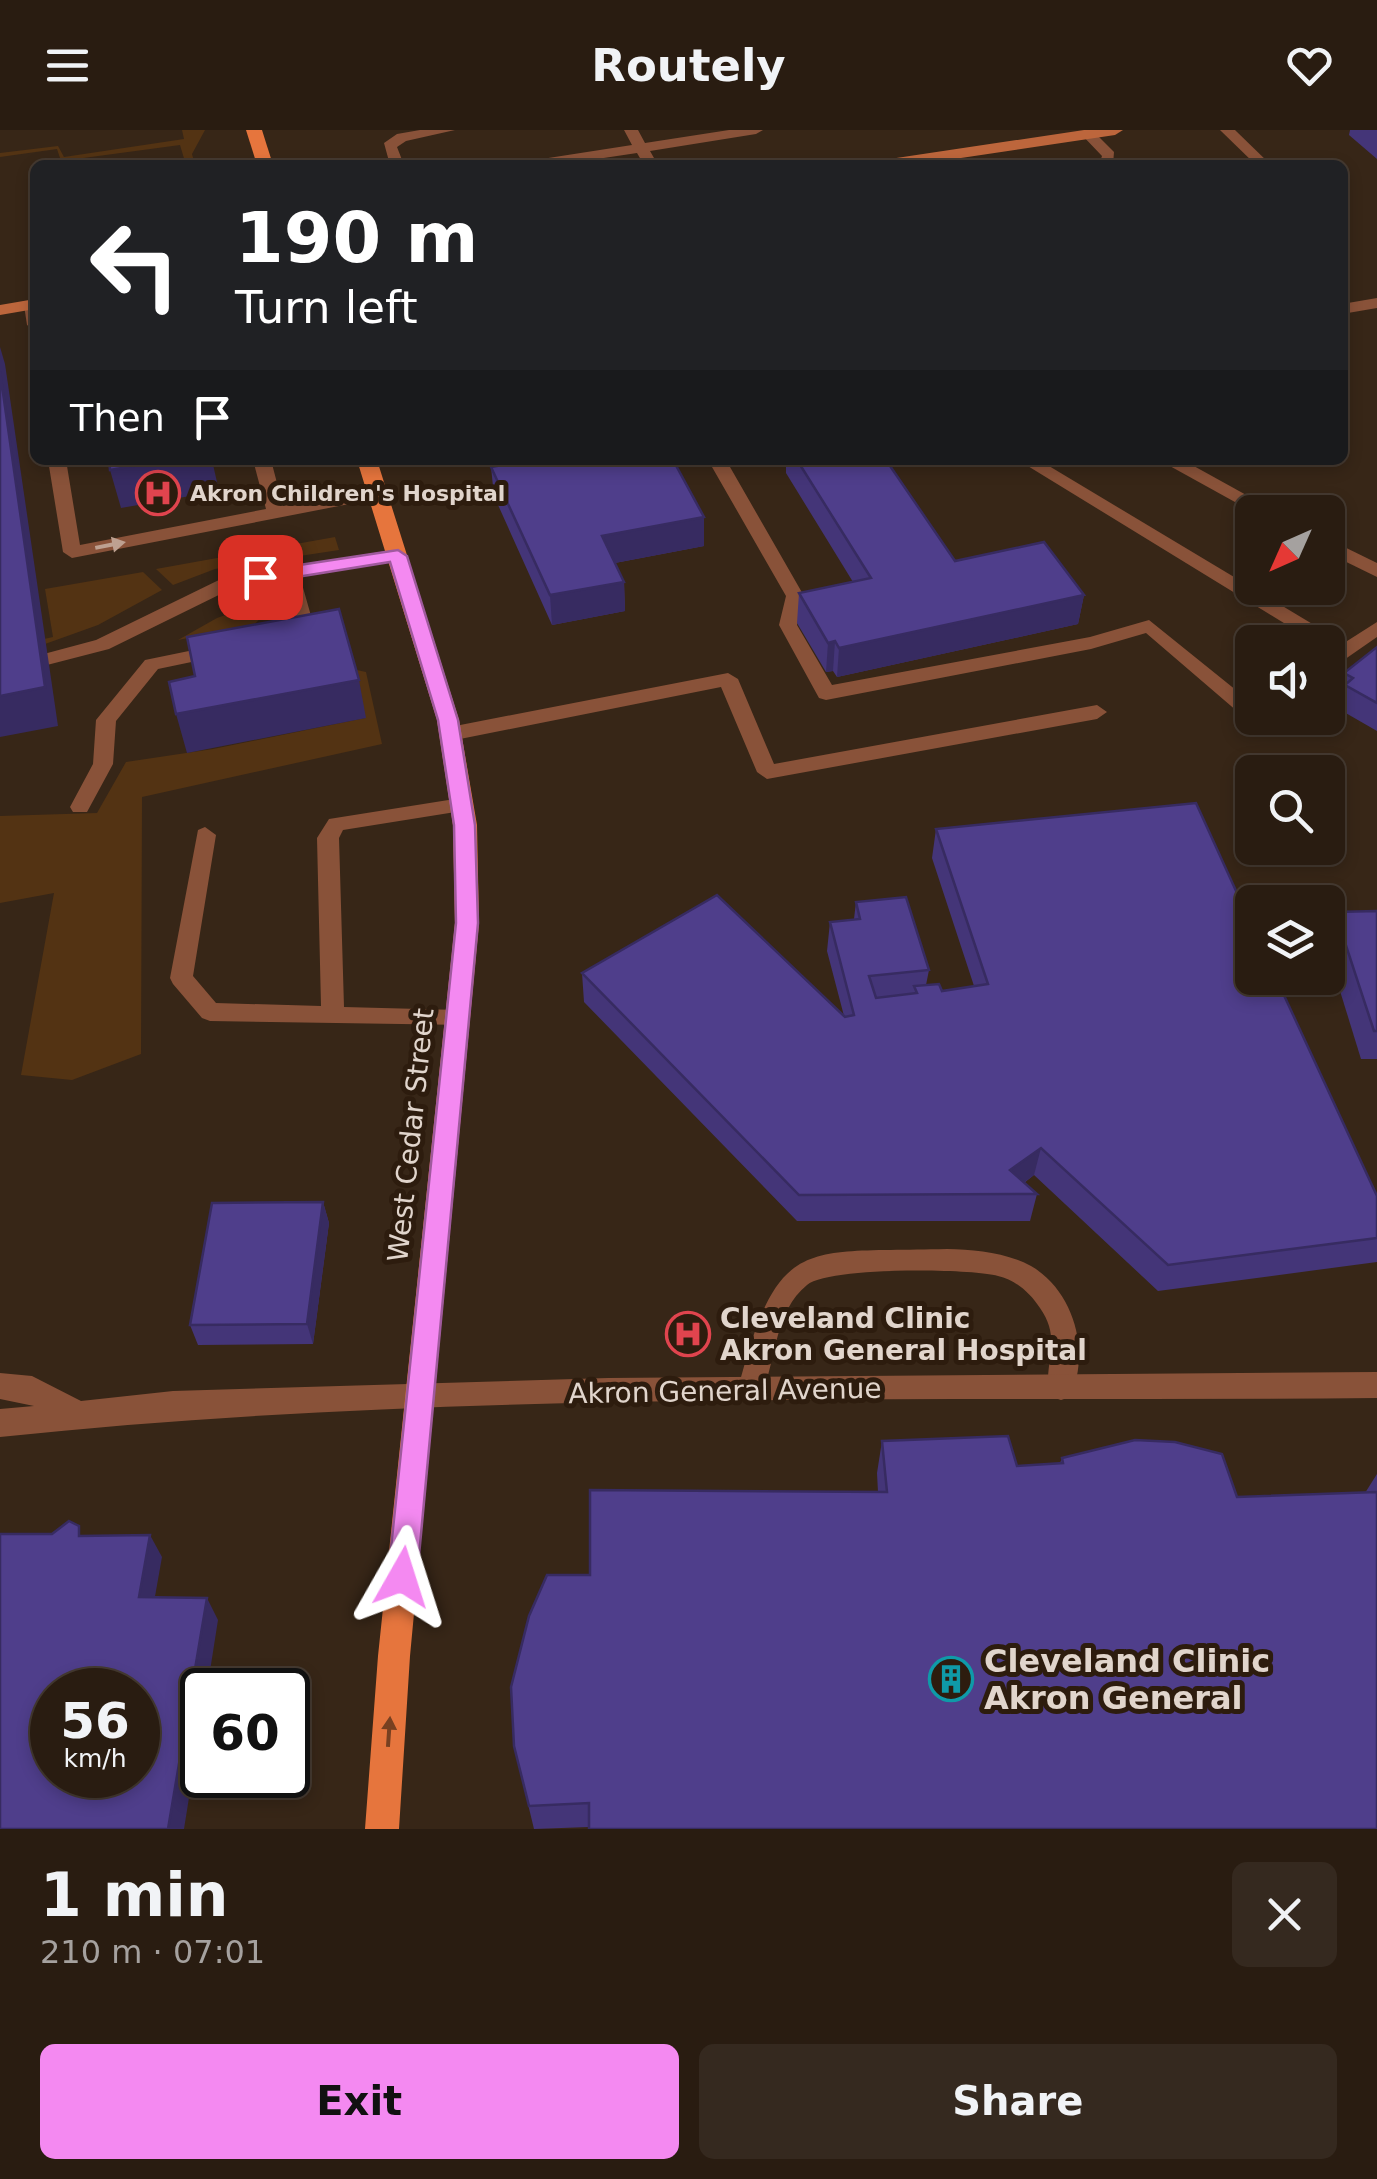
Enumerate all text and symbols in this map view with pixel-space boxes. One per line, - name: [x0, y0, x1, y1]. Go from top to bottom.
- icon: menu: [40, 38, 95, 93]
- icon: heart: [1282, 38, 1337, 93]
- text: Routely: [591, 39, 786, 92]
- text: 190 m: [235, 197, 478, 279]
- icon: left: [70, 200, 200, 330]
- text: Turn left: [235, 281, 418, 334]
- icon: arrive: [185, 390, 240, 445]
- text: Then: [70, 396, 165, 440]
- hospital icon: Akron Children's Hospital: [135, 470, 181, 516]
- place label: Akron Children's Hospital: [190, 481, 505, 506]
- north arrow: [1235, 495, 1345, 605]
- map controls: [1235, 495, 1345, 995]
- pin: [218, 535, 303, 620]
- one-way arrow: [95, 536, 126, 552]
- icon: arrive: [233, 550, 288, 605]
- button: sound: [1235, 625, 1345, 735]
- button: search: [1235, 755, 1345, 865]
- button: layers: [1235, 885, 1345, 995]
- street label: West Cedar Street: [381, 1006, 441, 1264]
- place label: Cleveland Clinic Akron General Hospital: [720, 1302, 1087, 1367]
- hospital icon: Cleveland Clinic Akron General Hospital: [665, 1311, 711, 1357]
- street label: Akron General Avenue: [568, 1372, 882, 1410]
- position arrow: [350, 1525, 454, 1629]
- place label: Cleveland Clinic Akron General: [984, 1642, 1270, 1717]
- building icon: Cleveland Clinic Akron General: [928, 1656, 974, 1702]
- speed limit sign: 60: [180, 1668, 310, 1798]
- text: 56: [60, 1692, 130, 1750]
- one-way arrow: [381, 1715, 397, 1747]
- text: km/h: [63, 1744, 127, 1773]
- text: 1 min: [40, 1860, 228, 1930]
- button: close: [1232, 1862, 1337, 1967]
- text: 210 m · 07:01: [40, 1933, 265, 1971]
- button: Exit: [40, 2044, 679, 2159]
- button: Share: [699, 2044, 1337, 2159]

